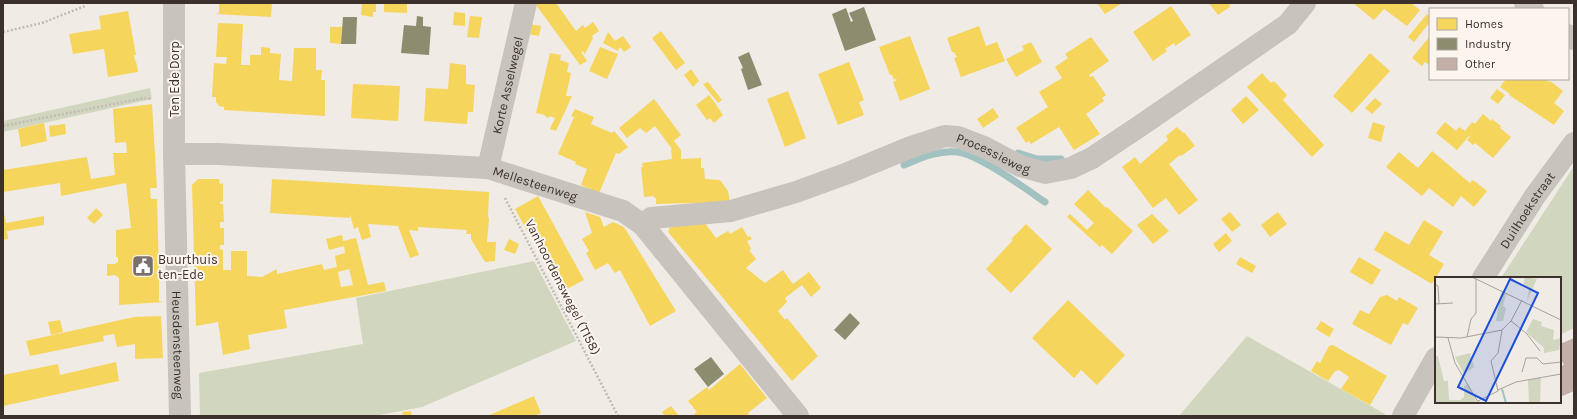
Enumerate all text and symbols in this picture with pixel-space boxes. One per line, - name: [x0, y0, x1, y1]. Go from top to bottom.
- legend: [1429, 8, 1569, 80]
- text: Homes: [1465, 17, 1503, 31]
- street label: Korte Asselwegel: [489, 35, 526, 135]
- text: Industry: [1465, 37, 1511, 51]
- street label: Ten Ede Dorp: [167, 41, 182, 117]
- text: Other: [1465, 57, 1496, 71]
- street label: Processieweg: [954, 130, 1033, 176]
- street label: Mellesteenweg: [491, 163, 580, 204]
- street label: Duilhoekstraat: [1496, 169, 1558, 251]
- street label: Vanhoordenswegel (T158): [522, 217, 604, 357]
- place label: Buurthuis ten-Ede: [158, 252, 218, 282]
- public building icon: Buurthuis ten-Ede: [130, 253, 156, 279]
- inset map: [1435, 277, 1561, 403]
- street label: Heusdensteenweg: [170, 290, 187, 400]

